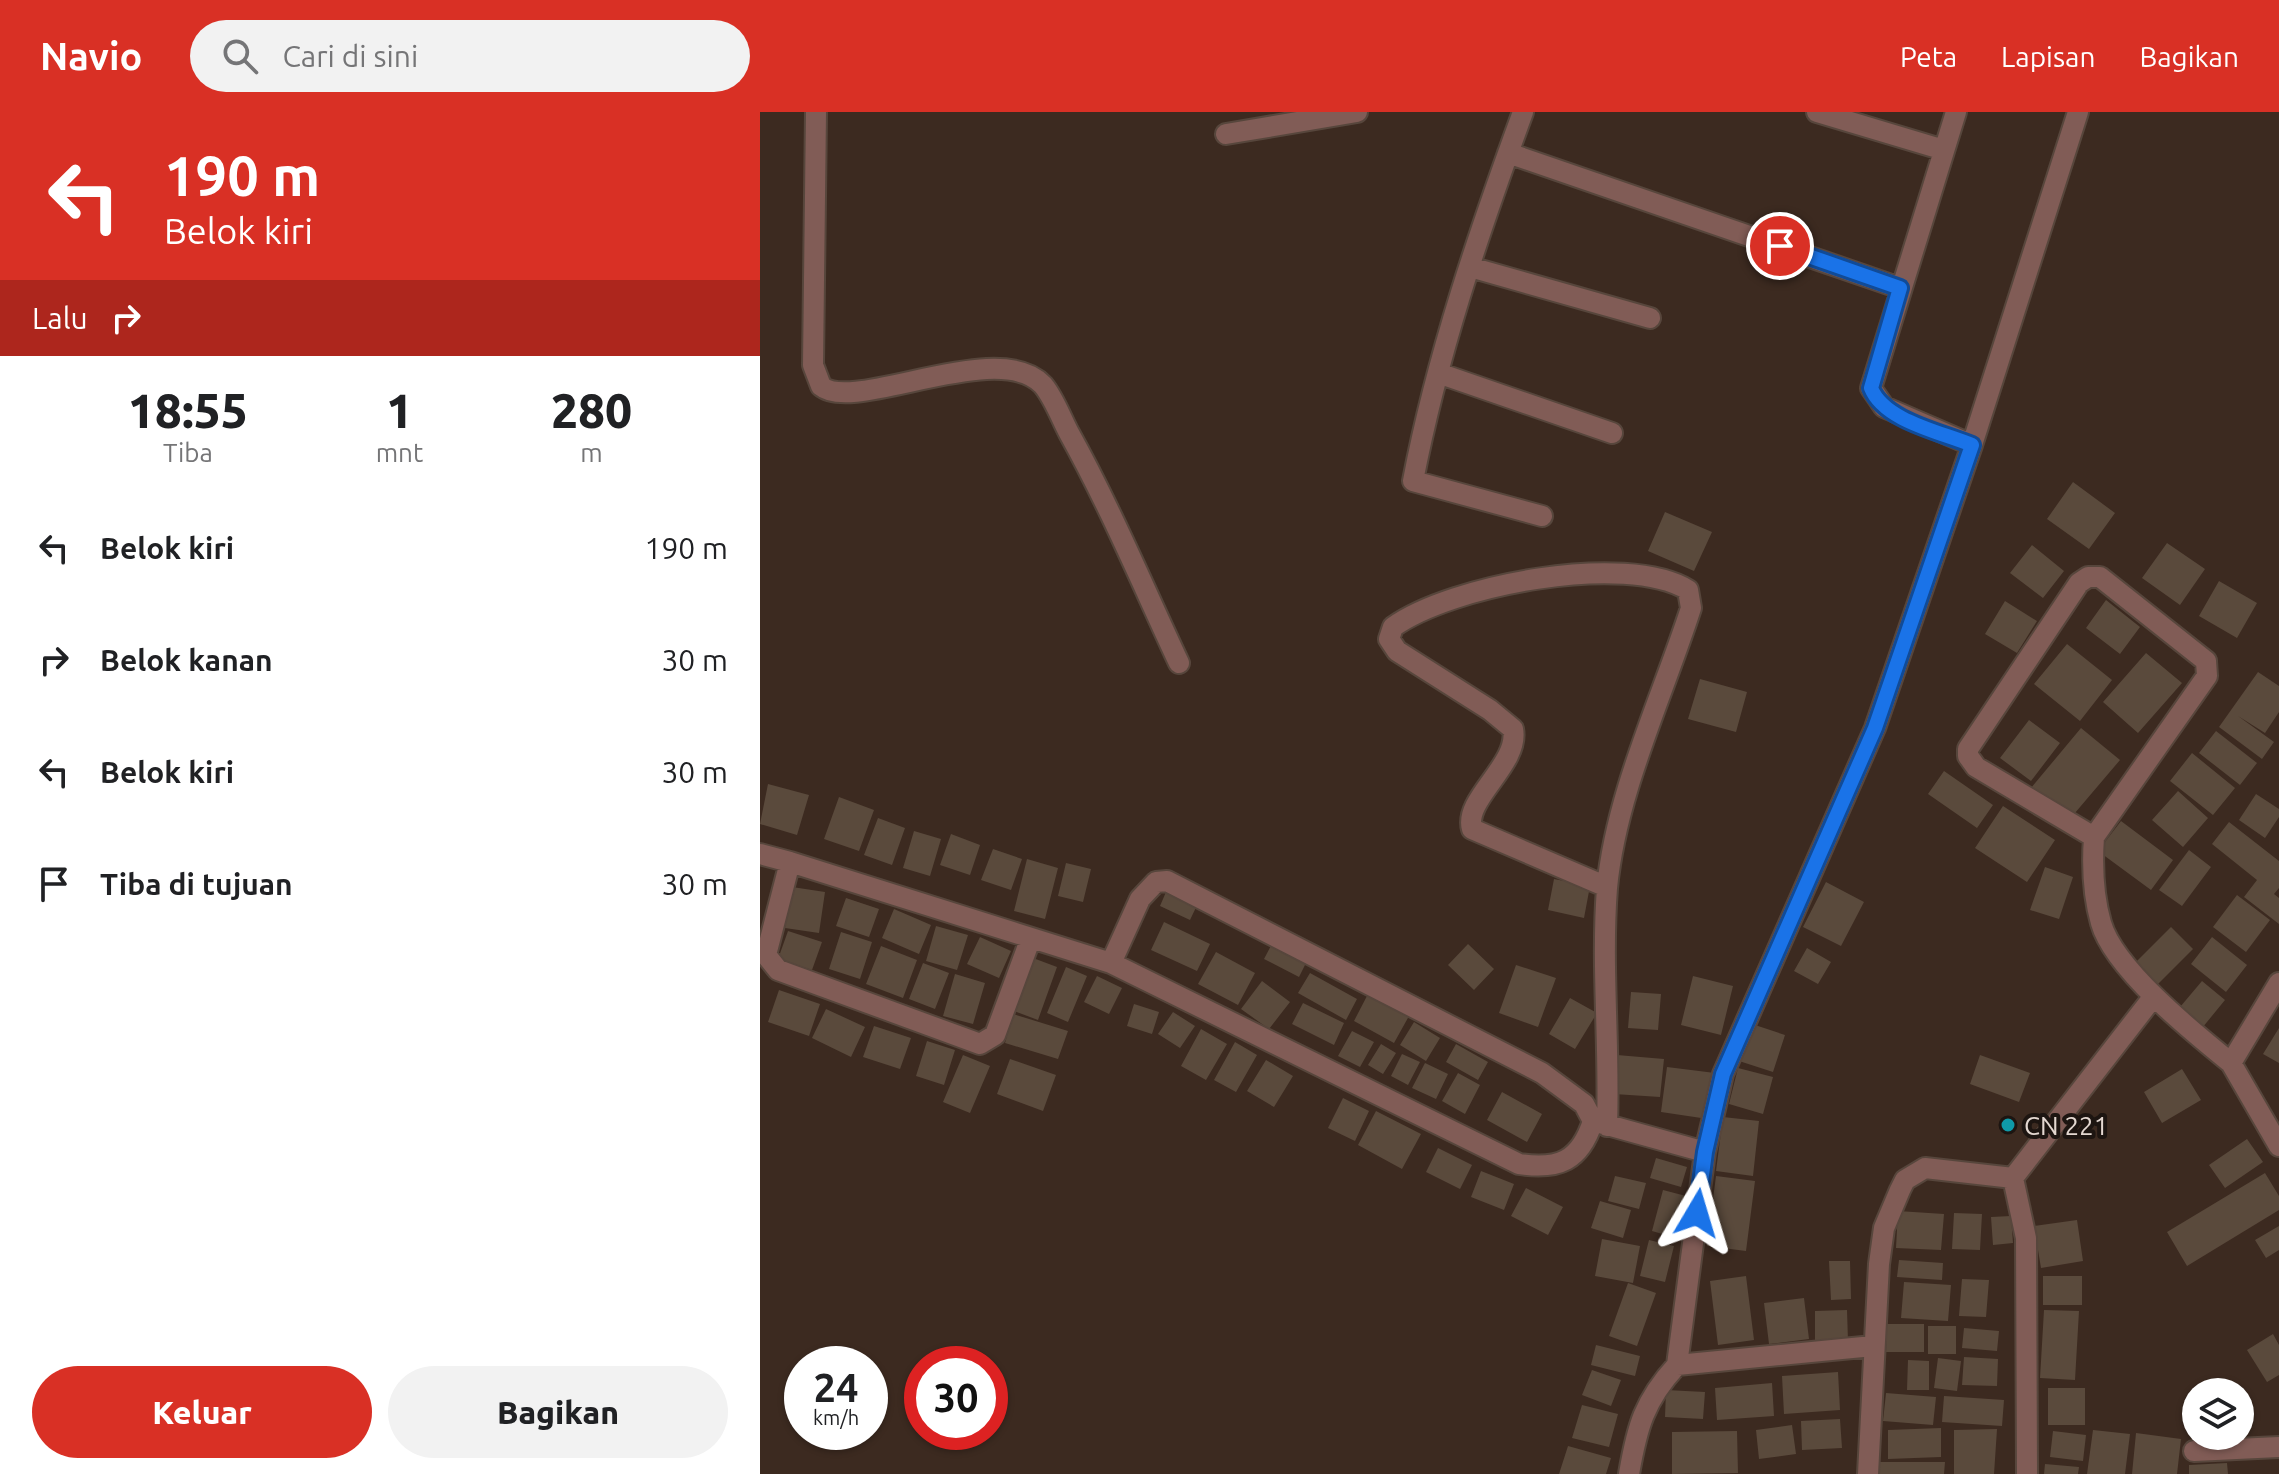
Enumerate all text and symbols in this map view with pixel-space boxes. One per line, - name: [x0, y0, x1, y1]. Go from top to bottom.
- search box: [190, 20, 750, 92]
- icon: search: [218, 34, 262, 78]
- text: Navio: [40, 35, 142, 77]
- text: Cari di sini: [282, 39, 418, 73]
- text: Peta: [1900, 41, 1957, 72]
- text: Lapisan: [2001, 41, 2095, 72]
- text: Bagikan: [2139, 41, 2239, 72]
- icon: left: [32, 144, 136, 248]
- text: 190 m: [164, 144, 320, 207]
- text: Belok kiri: [164, 210, 313, 251]
- pin: [1746, 212, 1814, 280]
- icon: arrive: [1758, 224, 1802, 268]
- icon: right: [104, 296, 148, 340]
- text: Lalu: [32, 301, 88, 335]
- text: 18:55: [128, 383, 248, 437]
- text: 1: [386, 383, 413, 437]
- text: 280: [551, 383, 632, 437]
- text: Tiba: [163, 438, 213, 467]
- text: mnt: [376, 438, 423, 467]
- text: m: [580, 438, 603, 467]
- icon: left: [32, 526, 76, 570]
- text: Belok kiri: [100, 531, 234, 565]
- text: 190 m: [644, 531, 728, 565]
- icon: right: [32, 638, 76, 682]
- text: Belok kanan: [100, 643, 273, 677]
- text: 30 m: [661, 643, 728, 677]
- icon: left: [32, 750, 76, 794]
- text: Belok kiri: [100, 755, 234, 789]
- text: 30 m: [661, 755, 728, 789]
- icon: arrive: [32, 862, 76, 906]
- text: Tiba di tujuan: [100, 867, 293, 901]
- text: 30 m: [661, 867, 728, 901]
- place label: CN 221: [2024, 1111, 2108, 1140]
- marker: CN 221: [1999, 1116, 2017, 1134]
- position arrow: [1655, 1171, 1739, 1255]
- speed limit sign: 30: [904, 1346, 1008, 1450]
- text: 24: [813, 1365, 859, 1410]
- button: Keluar: [32, 1366, 372, 1458]
- button: Bagikan: [388, 1366, 728, 1458]
- map controls: [2182, 1378, 2254, 1450]
- button: layers: [2182, 1378, 2254, 1450]
- text: km/h: [813, 1406, 859, 1429]

